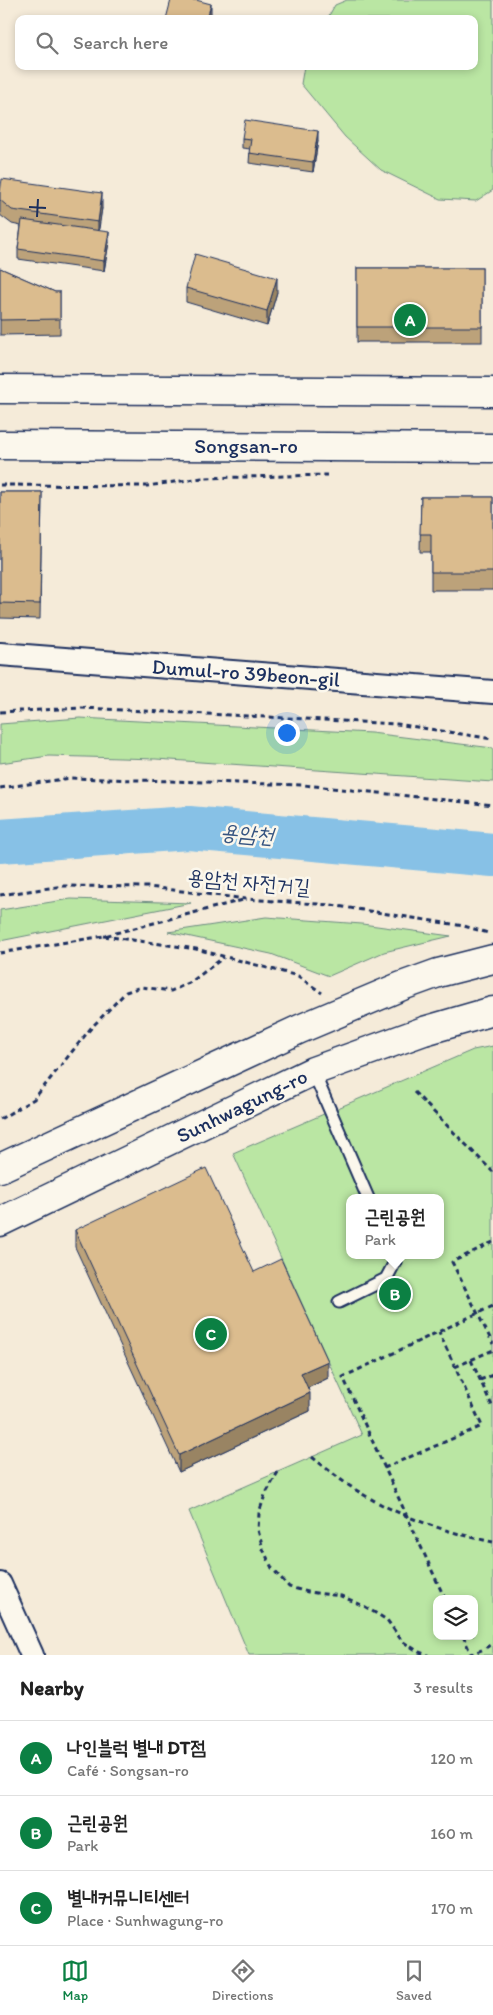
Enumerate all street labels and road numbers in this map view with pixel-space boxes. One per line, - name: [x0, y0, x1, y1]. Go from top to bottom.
- street label: Songsan-ro: [194, 433, 298, 458]
- street label: Dumul-ro 39beon-gil: [151, 653, 341, 692]
- street label: 용암천 자전거길: [187, 864, 312, 899]
- street label: Sunhwagung-ro: [172, 1063, 311, 1148]

